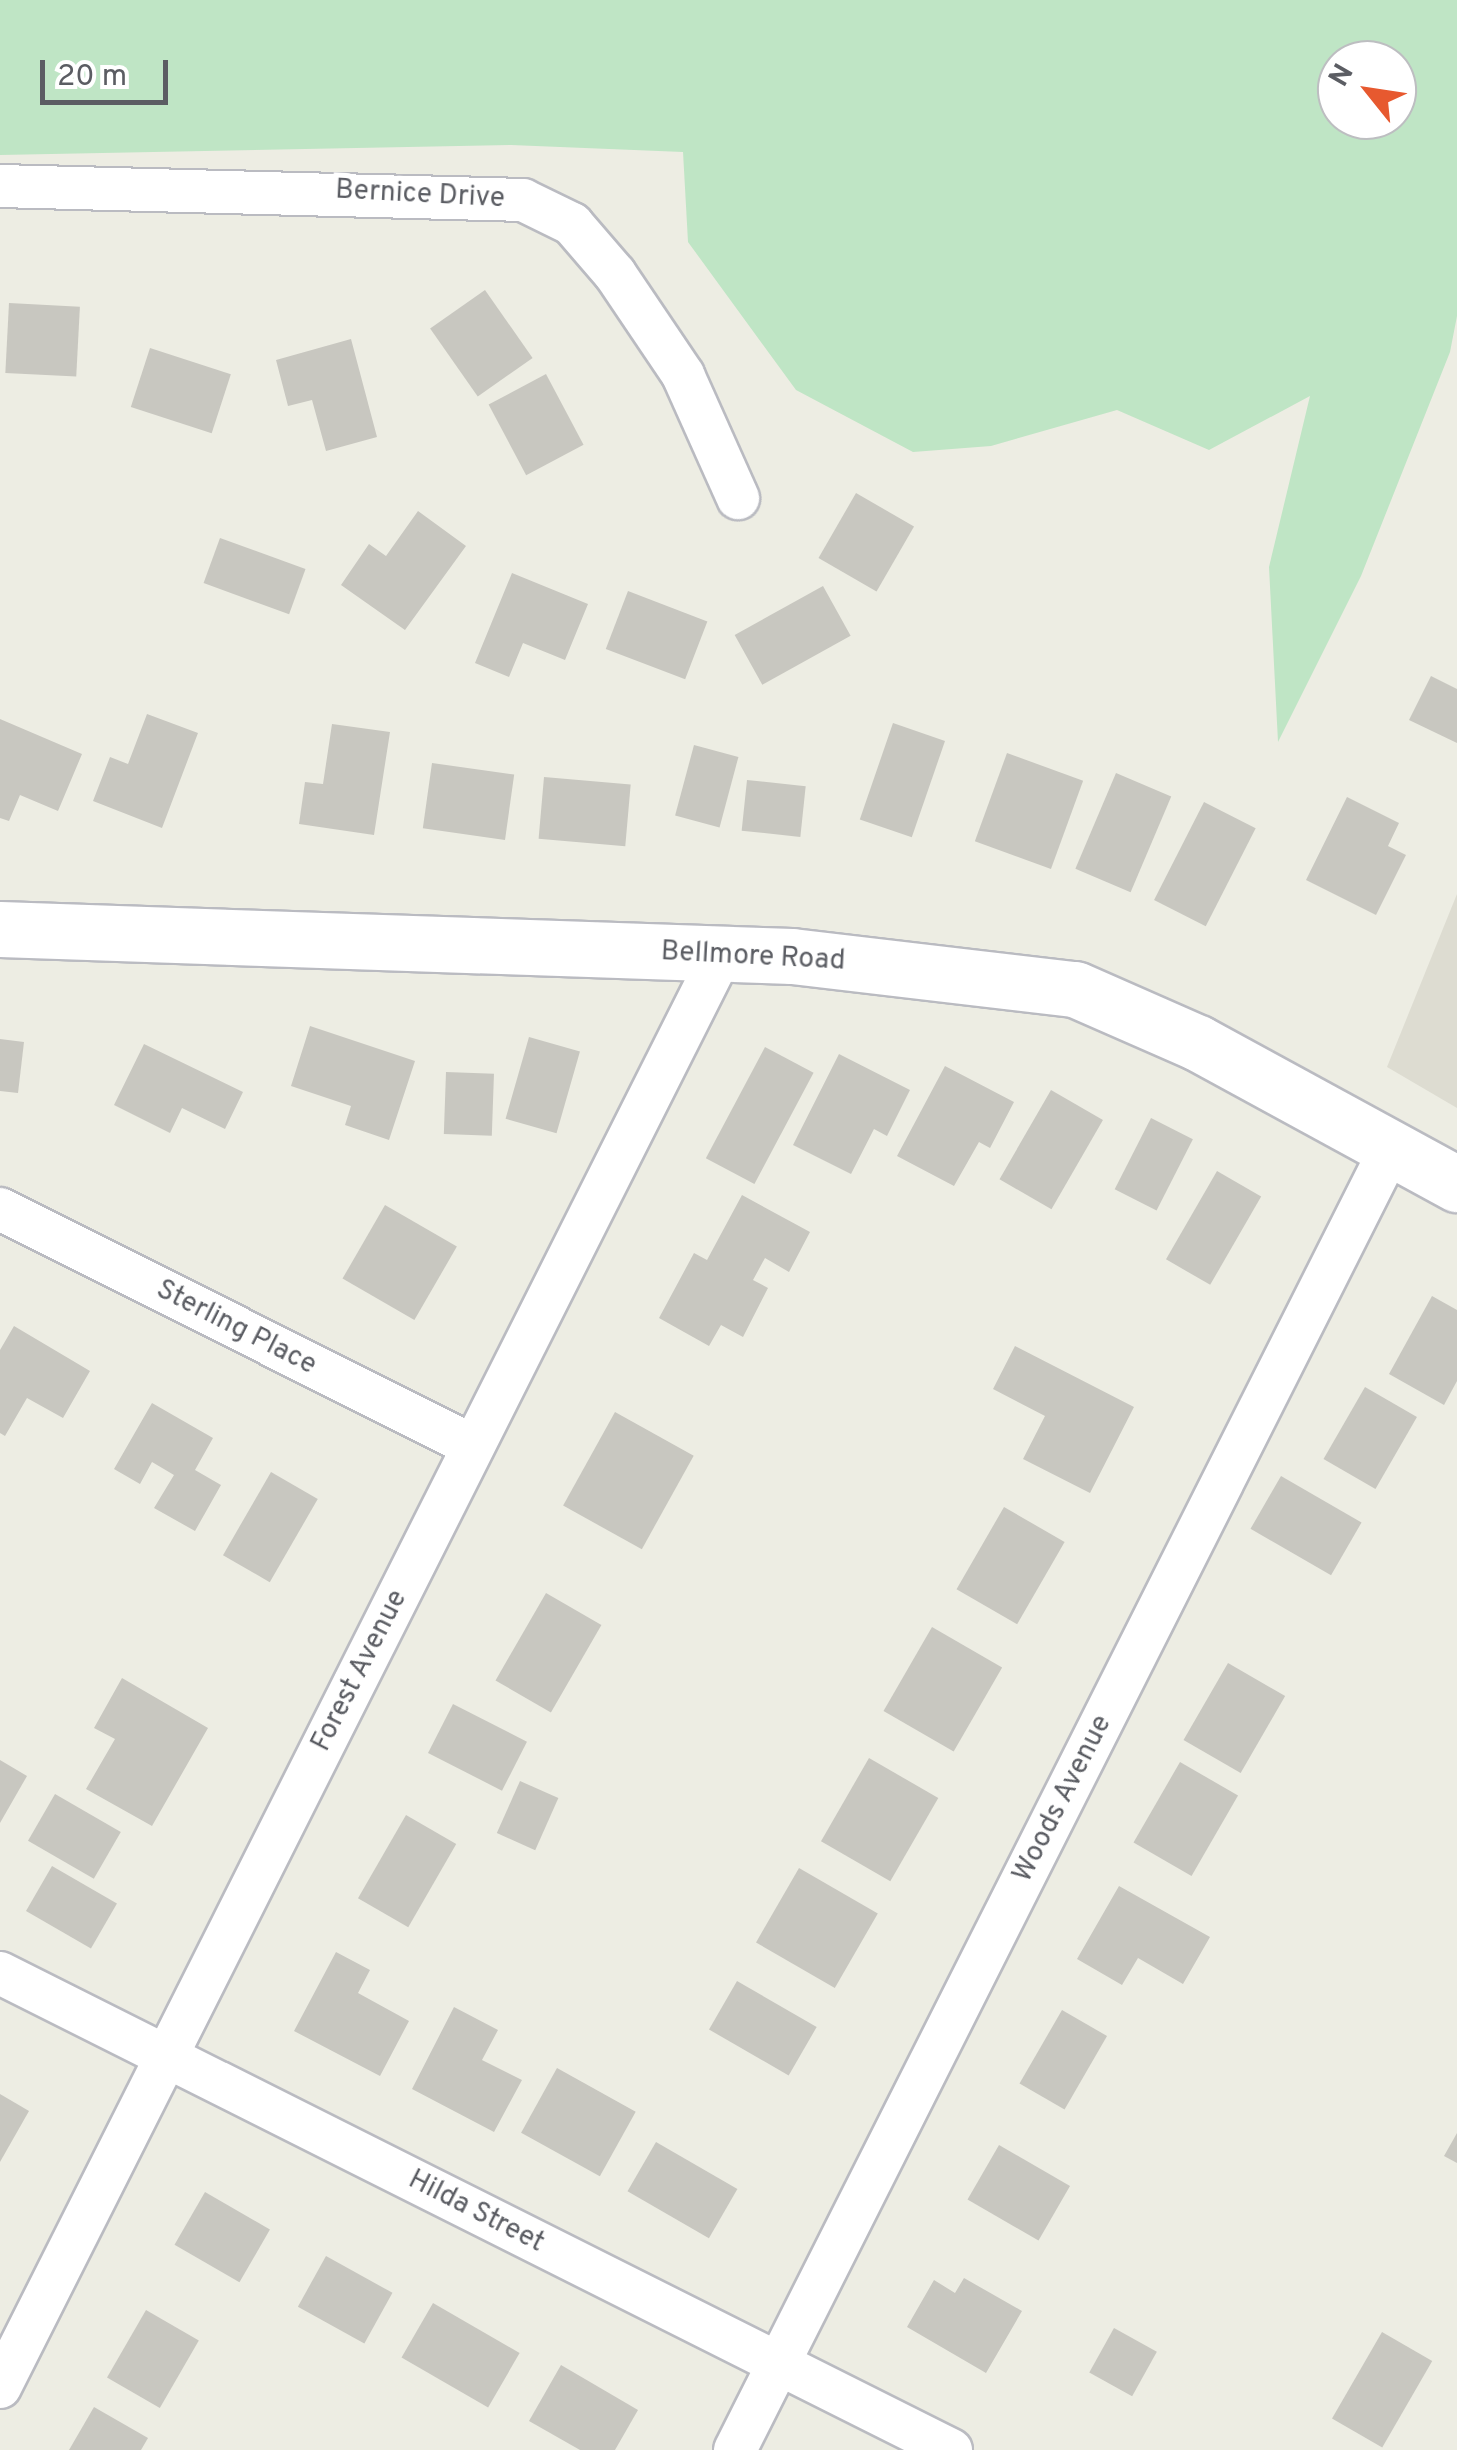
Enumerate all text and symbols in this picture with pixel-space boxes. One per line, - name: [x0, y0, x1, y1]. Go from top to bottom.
- scale bar: [45, 40, 172, 102]
- north arrow: [1317, 40, 1417, 140]
- text: N: [1322, 58, 1363, 94]
- text: 20 m: [57, 59, 127, 96]
- street label: Bernice Drive: [334, 174, 506, 216]
- street label: Bellmore Road: [660, 935, 846, 979]
- street label: Sterling Place: [150, 1273, 322, 1383]
- street label: Forest Avenue: [305, 1584, 415, 1758]
- street label: Woods Avenue: [1006, 1709, 1120, 1889]
- street label: Hilda Street: [402, 2163, 550, 2261]

